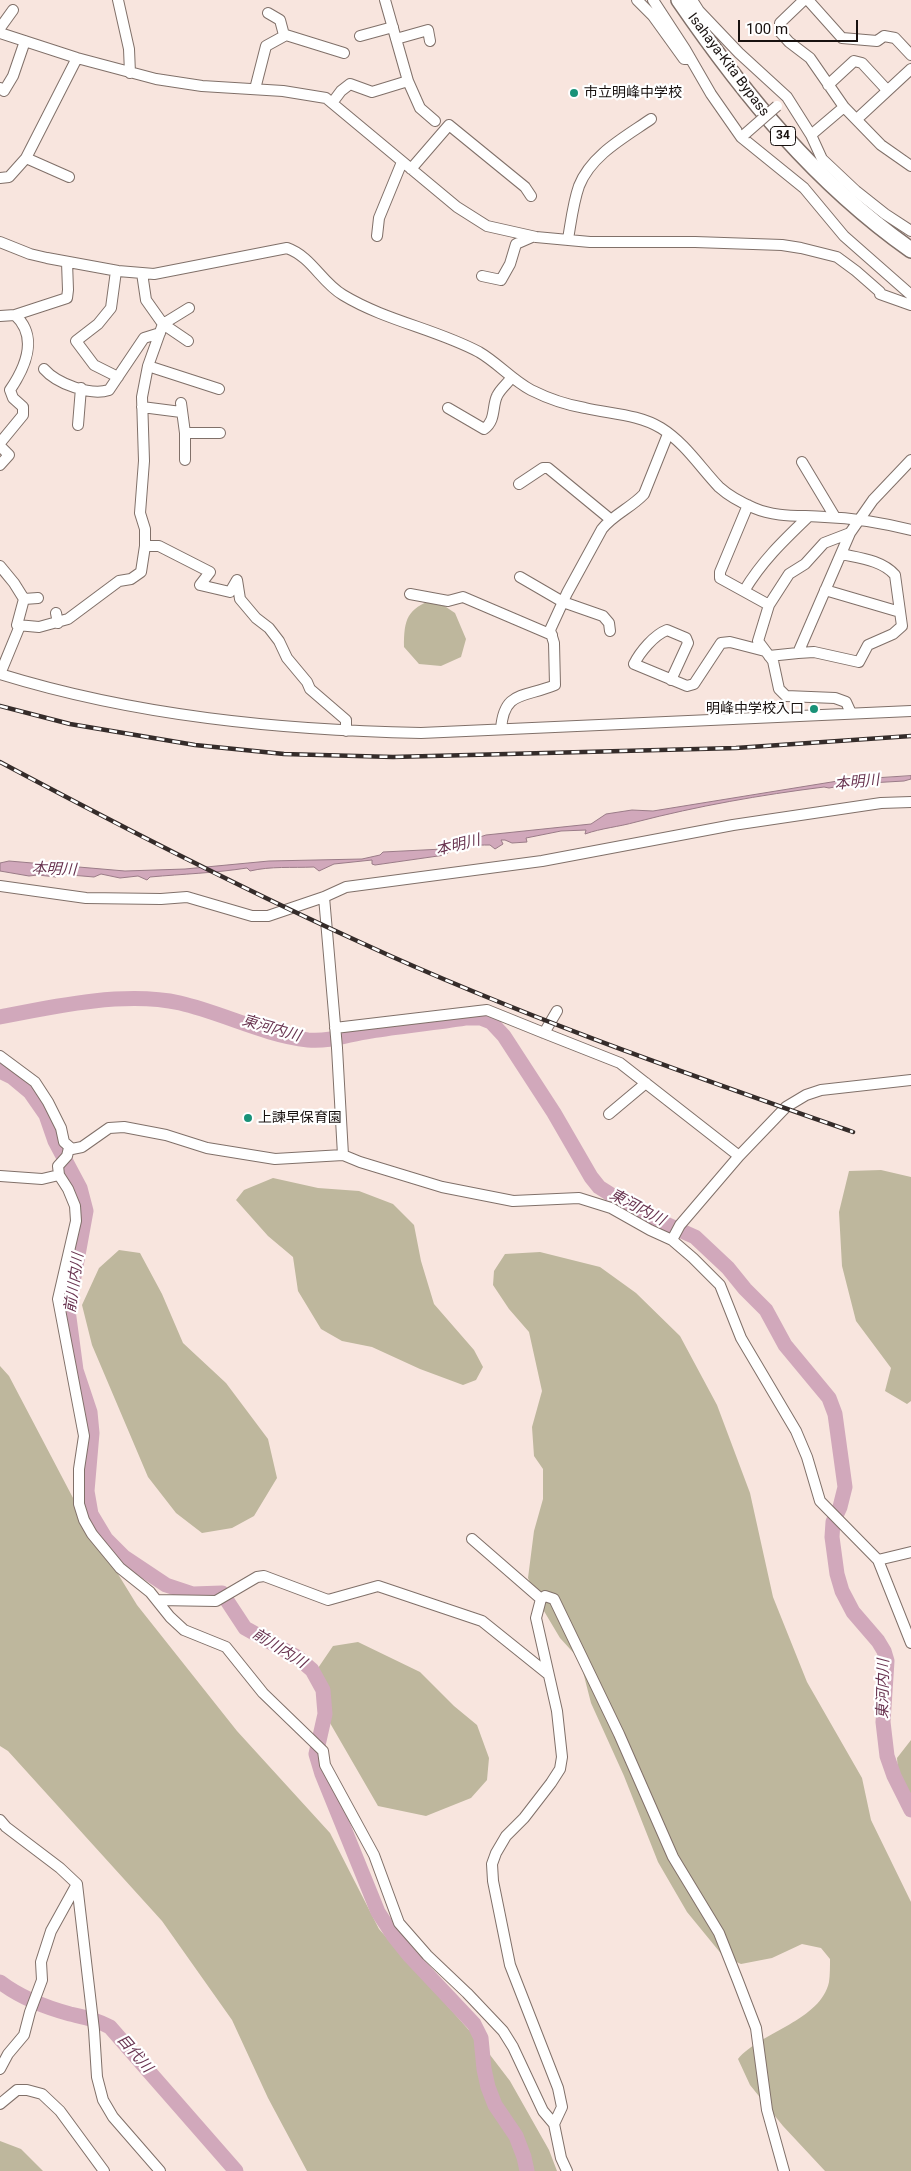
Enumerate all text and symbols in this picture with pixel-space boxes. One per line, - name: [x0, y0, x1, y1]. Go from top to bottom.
- street label: Isahaya-Kita Bypass: [684, 10, 772, 120]
- scale bar: [741, 10, 861, 42]
- text: 100 m: [746, 20, 788, 38]
- place label: 市立明峰中学校: [584, 85, 682, 101]
- marker: 市立明峰中学校: [568, 87, 580, 99]
- road number: 34: [770, 126, 796, 146]
- place label: 明峰中学校入口: [706, 701, 804, 717]
- marker: 明峰中学校入口: [808, 703, 820, 715]
- water label: 本明川: [834, 772, 880, 794]
- water label: 本明川: [434, 832, 482, 860]
- water label: 本明川: [31, 860, 77, 880]
- water label: 東河内川: [240, 1012, 302, 1046]
- place label: 上諫早保育園: [258, 1110, 342, 1126]
- marker: 上諫早保育園: [242, 1112, 254, 1124]
- water label: 東河内川: [606, 1186, 668, 1230]
- water label: 前川内川: [62, 1252, 88, 1314]
- water label: 前川内川: [249, 1625, 309, 1673]
- water label: 東河内川: [874, 1659, 894, 1719]
- water label: 目代川: [112, 2031, 156, 2077]

